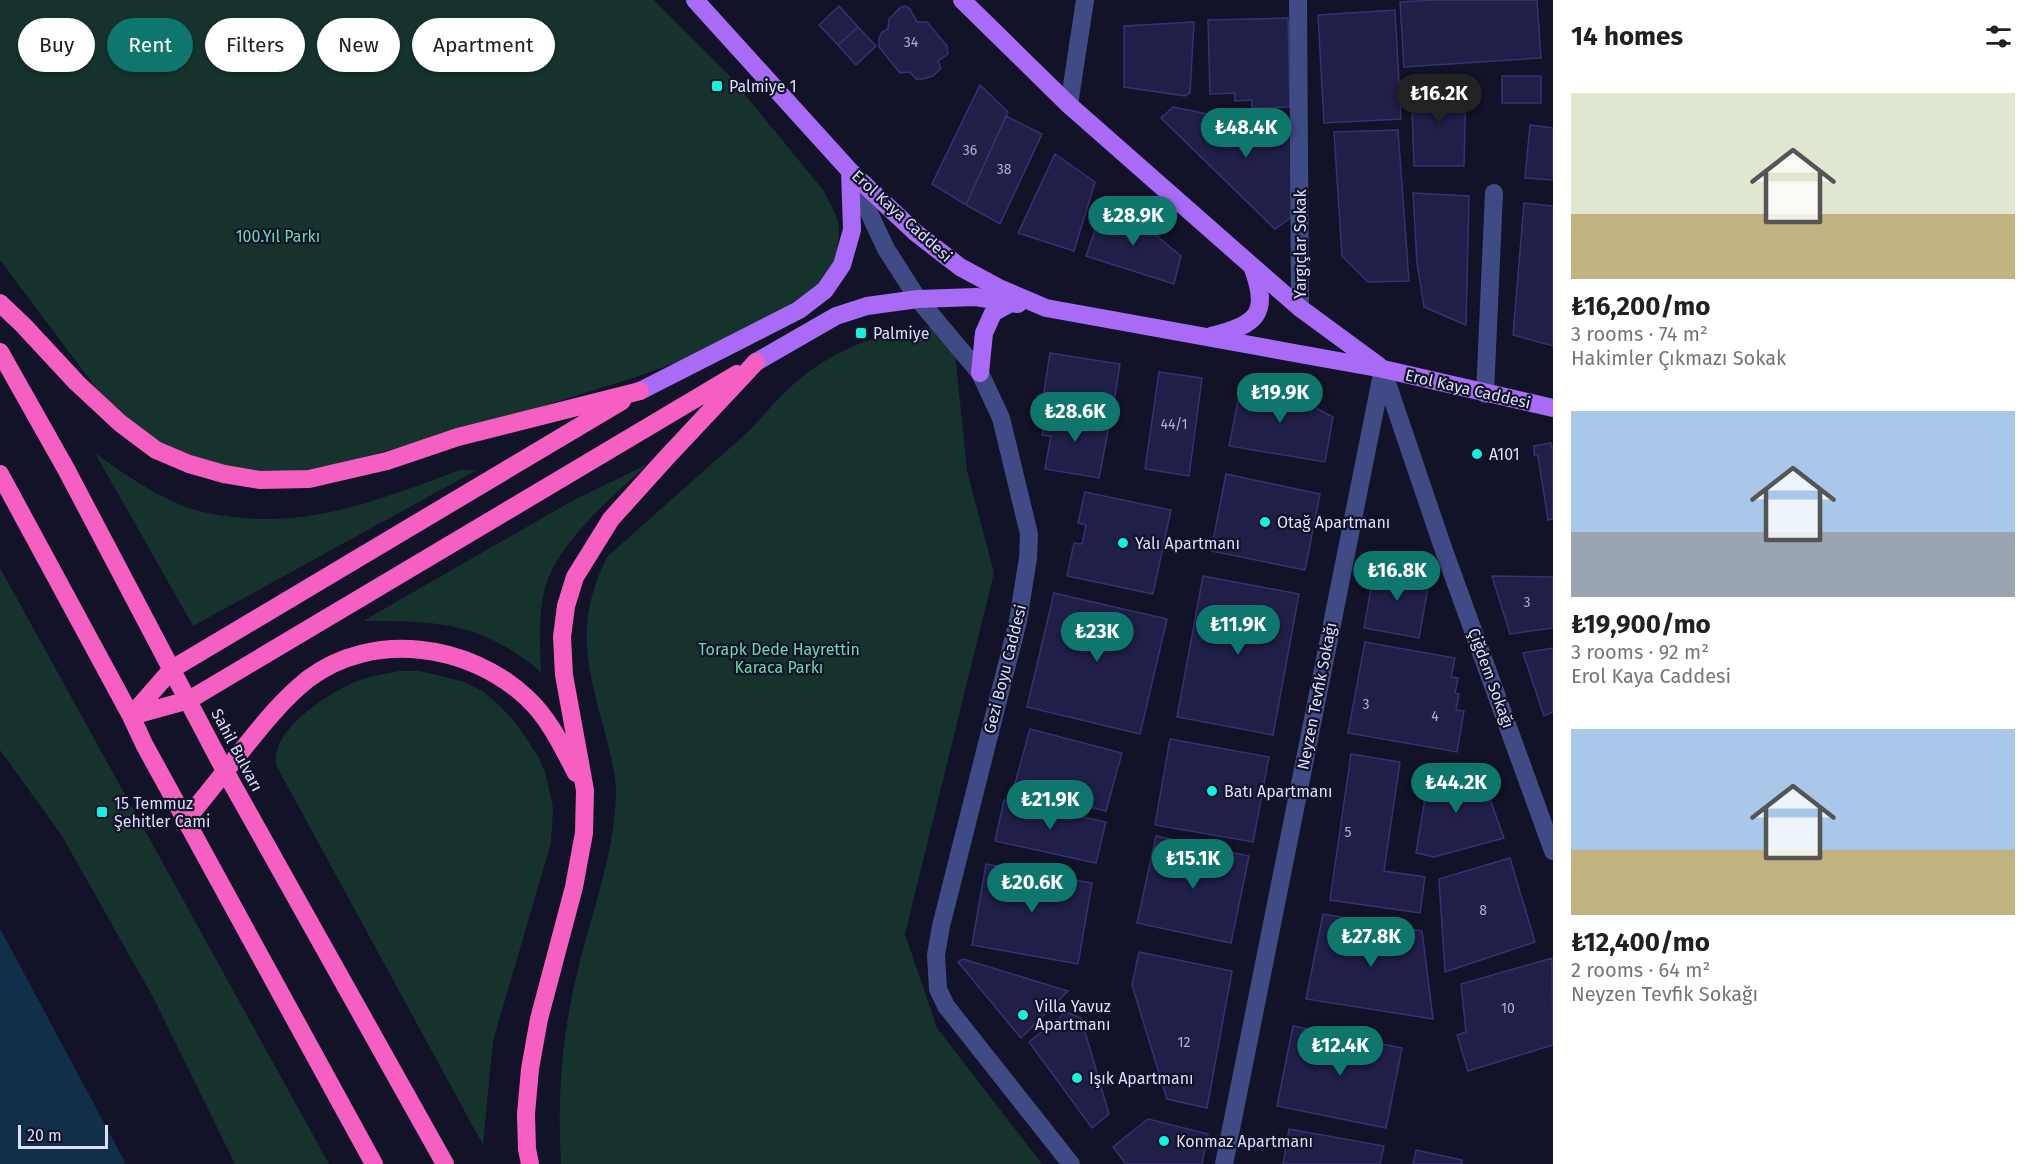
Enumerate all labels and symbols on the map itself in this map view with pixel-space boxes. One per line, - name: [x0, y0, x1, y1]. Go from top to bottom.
- house number: 34: [904, 34, 919, 51]
- pin: ₺16.2K: [1390, 74, 1488, 125]
- place label: Palmiye 1: [729, 77, 797, 96]
- marker: Palmiye 1: [710, 79, 724, 93]
- pin: ₺48.4K: [1197, 108, 1295, 159]
- house number: 36: [963, 142, 977, 159]
- house number: 38: [997, 161, 1012, 178]
- street label: Erol Kaya Caddesi: [848, 166, 956, 266]
- street label: Yargıçlar Sokak: [1291, 189, 1311, 299]
- pin: ₺28.9K: [1084, 196, 1182, 247]
- park label: 100.Yıl Parkı: [236, 227, 320, 246]
- place label: Palmiye: [873, 324, 929, 343]
- marker: Palmiye: [854, 326, 868, 340]
- street label: Erol Kaya Caddesi: [1403, 365, 1533, 413]
- pin: ₺19.9K: [1231, 373, 1329, 424]
- pin: ₺28.6K: [1026, 392, 1124, 443]
- house number: 44/1: [1160, 416, 1188, 433]
- place label: A101: [1489, 445, 1520, 464]
- marker: A101: [1470, 447, 1484, 461]
- place label: Otağ Apartmanı: [1277, 513, 1390, 532]
- marker: Otağ Apartmanı: [1258, 515, 1272, 529]
- place label: Yalı Apartmanı: [1135, 534, 1240, 553]
- marker: Yalı Apartmanı: [1116, 536, 1130, 550]
- pin: ₺16.8K: [1348, 551, 1446, 602]
- house number: 3: [1524, 594, 1531, 611]
- street label: Gezi Boyu Caddesi: [980, 603, 1030, 735]
- pin: ₺11.9K: [1189, 605, 1287, 656]
- pin: ₺23K: [1061, 612, 1133, 663]
- street label: Neyzen Tevfik Sokağı: [1293, 621, 1341, 771]
- street label: Çiğdem Sokağı: [1463, 625, 1518, 731]
- park label: Torapk Dede Hayrettin Karaca Parkı: [698, 640, 860, 677]
- house number: 3: [1363, 696, 1370, 713]
- street label: Sahil Bulvarı: [207, 705, 267, 795]
- house number: 4: [1431, 708, 1439, 725]
- pin: ₺44.2K: [1407, 763, 1505, 814]
- pin: ₺21.9K: [1001, 780, 1099, 831]
- place label: Batı Apartmanı: [1224, 782, 1332, 801]
- marker: Batı Apartmanı: [1205, 784, 1219, 798]
- place label: 15 Temmuz Şehitler Cami: [114, 794, 210, 832]
- marker: 15 Temmuz Şehitler Cami: [95, 805, 109, 819]
- house number: 5: [1344, 824, 1352, 841]
- pin: ₺15.1K: [1144, 839, 1242, 890]
- pin: ₺20.6K: [983, 863, 1081, 914]
- house number: 8: [1479, 902, 1487, 919]
- pin: ₺27.8K: [1322, 917, 1420, 968]
- place label: Villa Yavuz Apartmanı: [1035, 997, 1111, 1034]
- house number: 10: [1501, 1000, 1515, 1017]
- marker: Villa Yavuz Apartmanı: [1016, 1008, 1030, 1022]
- pin: ₺12.4K: [1291, 1026, 1389, 1077]
- house number: 12: [1178, 1034, 1191, 1051]
- place label: Işık Apartmanı: [1089, 1069, 1194, 1089]
- marker: Işık Apartmanı: [1070, 1071, 1084, 1085]
- scale bar: [18, 1122, 108, 1150]
- place label: Konmaz Apartmanı: [1176, 1132, 1313, 1151]
- marker: Konmaz Apartmanı: [1157, 1134, 1171, 1148]

